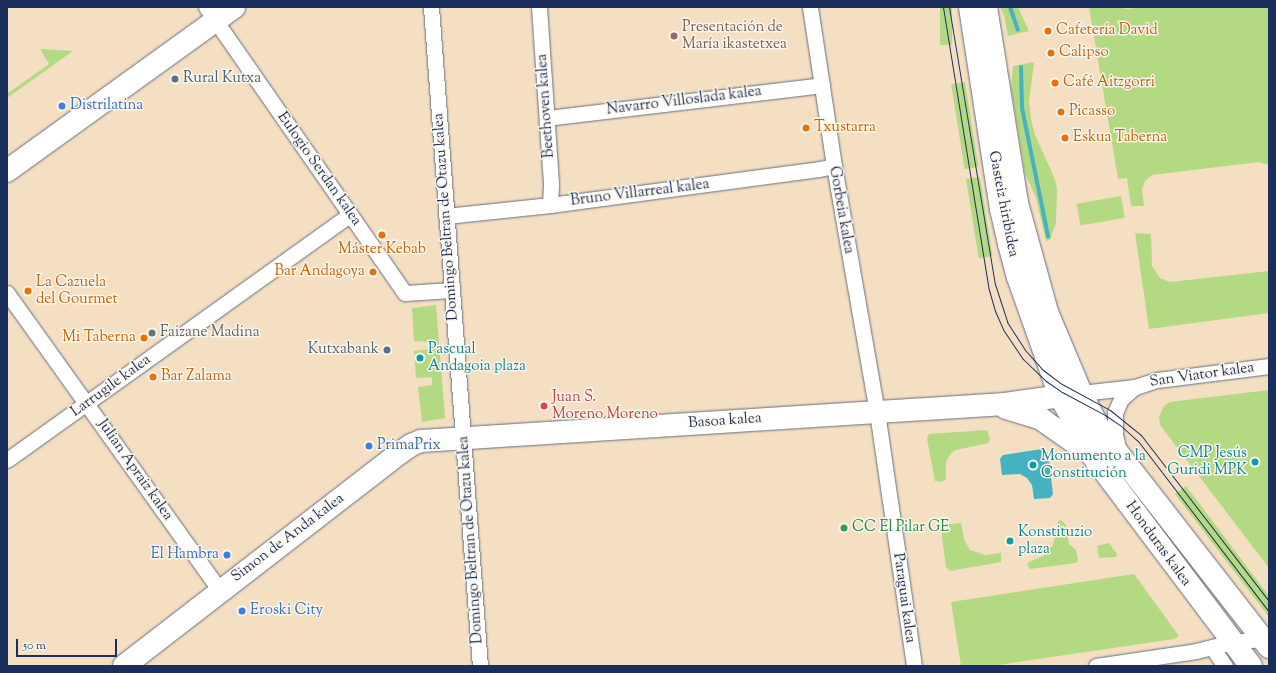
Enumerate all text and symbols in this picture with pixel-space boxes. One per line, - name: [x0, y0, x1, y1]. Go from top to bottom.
- place label: Presentación de María ikastetxea: [682, 18, 787, 53]
- place label: Cafetería David: [1056, 22, 1158, 40]
- marker: Cafetería David: [1043, 26, 1053, 36]
- marker: Presentación de María ikastetxea: [669, 31, 679, 41]
- place label: Calipso: [1059, 44, 1109, 62]
- marker: Calipso: [1046, 48, 1056, 58]
- street label: Beethoven kalea: [533, 53, 559, 159]
- place label: Rural Kutxa: [183, 70, 261, 88]
- marker: Rural Kutxa: [170, 74, 180, 84]
- place label: Café Aitzgorri: [1063, 74, 1155, 92]
- marker: Café Aitzgorri: [1050, 78, 1060, 88]
- street label: Navarro Villoslada kalea: [605, 83, 763, 119]
- place label: Distrilatina: [70, 97, 143, 115]
- marker: Distrilatina: [57, 101, 67, 111]
- place label: Picasso: [1069, 103, 1115, 121]
- marker: Picasso: [1056, 107, 1066, 117]
- street label: Eulogio Serdan kalea: [273, 109, 365, 229]
- street label: Domingo Beltran de Otazu kalea: [430, 113, 462, 321]
- place label: Txustarra: [814, 119, 876, 137]
- marker: Txustarra: [801, 123, 811, 133]
- place label: Eskua Taberna: [1073, 129, 1167, 147]
- marker: Eskua Taberna: [1060, 133, 1070, 143]
- street label: Gasteiz hiribidea: [984, 149, 1022, 259]
- street label: Gorbeia kalea: [824, 165, 858, 255]
- street label: Bruno Villarreal kalea: [569, 176, 711, 210]
- marker: Máster Kebab: [377, 230, 387, 240]
- place label: Máster Kebab: [338, 241, 426, 259]
- place label: Bar Andagoya: [275, 263, 365, 281]
- marker: Bar Andagoya: [368, 267, 378, 277]
- place label: La Cazuela del Gourmet: [36, 273, 118, 308]
- marker: La Cazuela del Gourmet: [23, 286, 33, 296]
- place label: Faizane Madina: [160, 324, 260, 342]
- marker: Faizane Madina: [147, 328, 157, 338]
- place label: Mi Taberna: [62, 329, 136, 347]
- marker: Mi Taberna: [139, 333, 149, 343]
- place label: Pascual Andagoia plaza: [428, 340, 526, 375]
- place label: Kutxabank: [308, 341, 379, 359]
- marker: Kutxabank: [382, 345, 392, 355]
- street label: Larrugile kalea: [67, 351, 155, 421]
- marker: Pascual Andagoia plaza: [415, 353, 425, 363]
- street label: San Viator kalea: [1149, 359, 1255, 391]
- place label: Bar Zalama: [161, 368, 232, 386]
- marker: Bar Zalama: [148, 372, 158, 382]
- place label: Juan S. Moreno Moreno: [552, 388, 658, 423]
- marker: Juan S. Moreno Moreno: [539, 401, 549, 411]
- street label: Basoa kalea: [688, 409, 762, 433]
- street label: Julian Apraiz kalea: [93, 416, 177, 524]
- street label: Domingo Beltran de Otazu kalea: [455, 436, 487, 644]
- place label: PrimaPrix: [377, 437, 441, 455]
- marker: PrimaPrix: [364, 441, 374, 451]
- place label: CMP Jesús Guridi MPK: [1167, 444, 1247, 479]
- place label: Monumento a la Constitución: [1041, 447, 1146, 482]
- marker: CMP Jesús Guridi MPK: [1250, 457, 1260, 467]
- marker: Monumento a la Constitución: [1028, 460, 1038, 470]
- street label: Simon de Anda kalea: [228, 490, 348, 586]
- street label: Honduras kalea: [1121, 498, 1195, 590]
- place label: CC El Pilar GE: [852, 519, 949, 537]
- marker: CC El Pilar GE: [839, 523, 849, 533]
- place label: Konstituzio plaza: [1018, 523, 1092, 558]
- marker: Konstituzio plaza: [1005, 536, 1015, 546]
- place label: El Hambra: [151, 546, 219, 564]
- marker: El Hambra: [222, 550, 232, 560]
- street label: Paraguai kalea: [889, 552, 919, 644]
- place label: Eroski City: [250, 602, 323, 620]
- marker: Eroski City: [237, 606, 247, 616]
- scale bar: [18, 631, 119, 657]
- text: 50 m: [23, 637, 46, 655]

